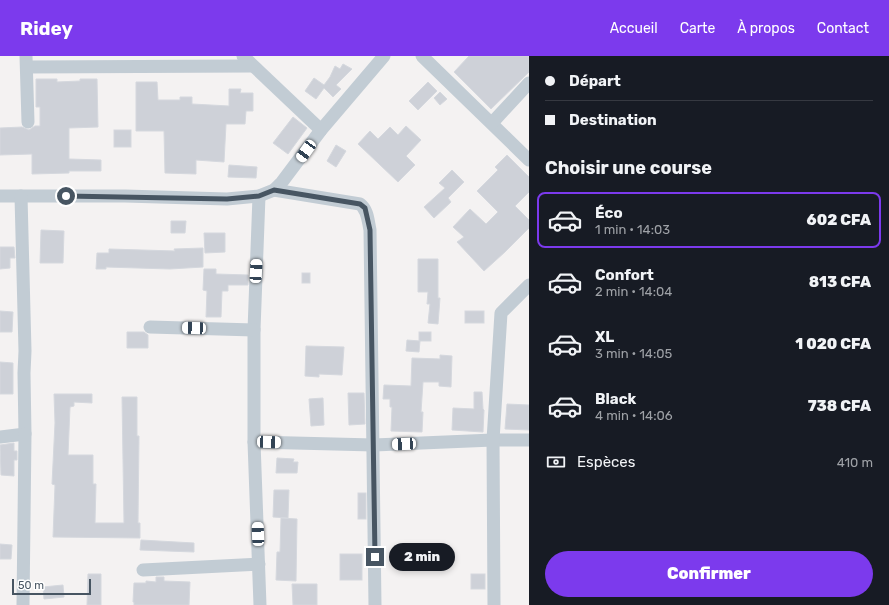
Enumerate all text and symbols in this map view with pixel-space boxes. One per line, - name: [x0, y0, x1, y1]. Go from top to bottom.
- text: Ridey: [20, 17, 73, 40]
- text: Accueil: [610, 20, 658, 37]
- text: Carte: [680, 20, 715, 37]
- text: À propos: [737, 20, 795, 37]
- text: Contact: [817, 20, 869, 37]
- text: Départ: [569, 72, 621, 90]
- text: Destination: [569, 111, 657, 129]
- car: [294, 138, 318, 164]
- text: Choisir une course: [545, 157, 712, 179]
- route start: [57, 187, 75, 205]
- icon: car: [547, 202, 583, 238]
- text: Éco: [595, 204, 623, 222]
- text: 602 CFA: [807, 211, 871, 229]
- text: 1 min · 14:03: [595, 222, 670, 237]
- car: [249, 259, 263, 283]
- icon: car: [547, 264, 583, 300]
- text: Confort: [595, 266, 654, 284]
- text: 813 CFA: [809, 273, 871, 291]
- text: 2 min · 14:04: [595, 284, 672, 299]
- car: [182, 322, 206, 334]
- icon: car: [547, 326, 583, 362]
- text: XL: [595, 328, 614, 346]
- text: 1 020 CFA: [795, 335, 871, 353]
- text: 3 min · 14:05: [595, 346, 672, 361]
- icon: car: [547, 388, 583, 424]
- text: Black: [595, 390, 636, 408]
- text: 738 CFA: [808, 397, 871, 415]
- text: 4 min · 14:06: [595, 408, 673, 423]
- car: [257, 436, 281, 448]
- car: [392, 437, 416, 451]
- icon: cash: [545, 451, 567, 473]
- text: Espèces: [577, 453, 635, 471]
- text: 410 m: [837, 455, 873, 470]
- car: [252, 522, 264, 546]
- callout: 2 min: [389, 543, 455, 571]
- route end: [366, 548, 384, 566]
- text: 2 min: [404, 549, 440, 564]
- button: Confirmer: [545, 551, 873, 597]
- scale bar: [12, 577, 91, 596]
- text: 50 m: [18, 579, 44, 592]

